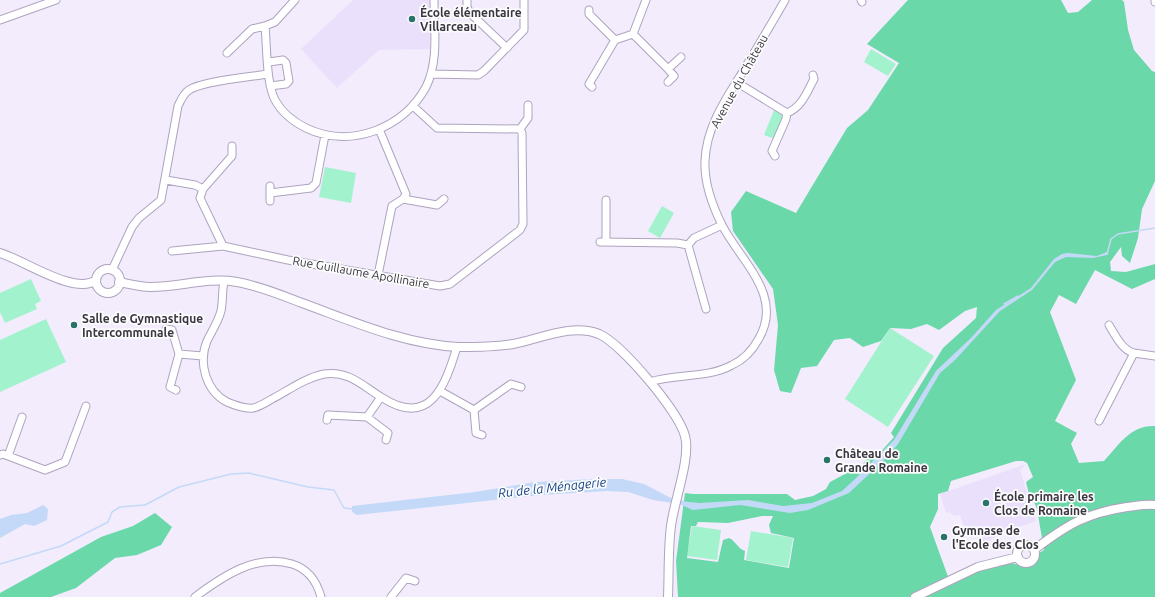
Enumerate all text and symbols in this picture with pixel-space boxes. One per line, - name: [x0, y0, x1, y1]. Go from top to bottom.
- place label: École élémentaire Villarceau: [420, 4, 522, 33]
- marker: École élémentaire Villarceau: [407, 14, 417, 24]
- street label: Avenue du Château: [708, 32, 770, 130]
- street label: Rue Guillaume Apollinaire: [292, 254, 430, 290]
- place label: Salle de Gymnastique Intercommunale: [82, 312, 203, 339]
- marker: Salle de Gymnastique Intercommunale: [69, 320, 79, 330]
- place label: Château de Grande Romaine: [835, 447, 928, 474]
- marker: Château de Grande Romaine: [822, 455, 832, 465]
- water label: Ru de la Ménagerie: [497, 474, 607, 500]
- place label: École primaire les Clos de Romaine: [994, 488, 1094, 517]
- marker: École primaire les Clos de Romaine: [981, 498, 991, 508]
- place label: Gymnase de l'Ecole des Clos: [952, 524, 1039, 551]
- marker: Gymnase de l'Ecole des Clos: [939, 532, 949, 542]

